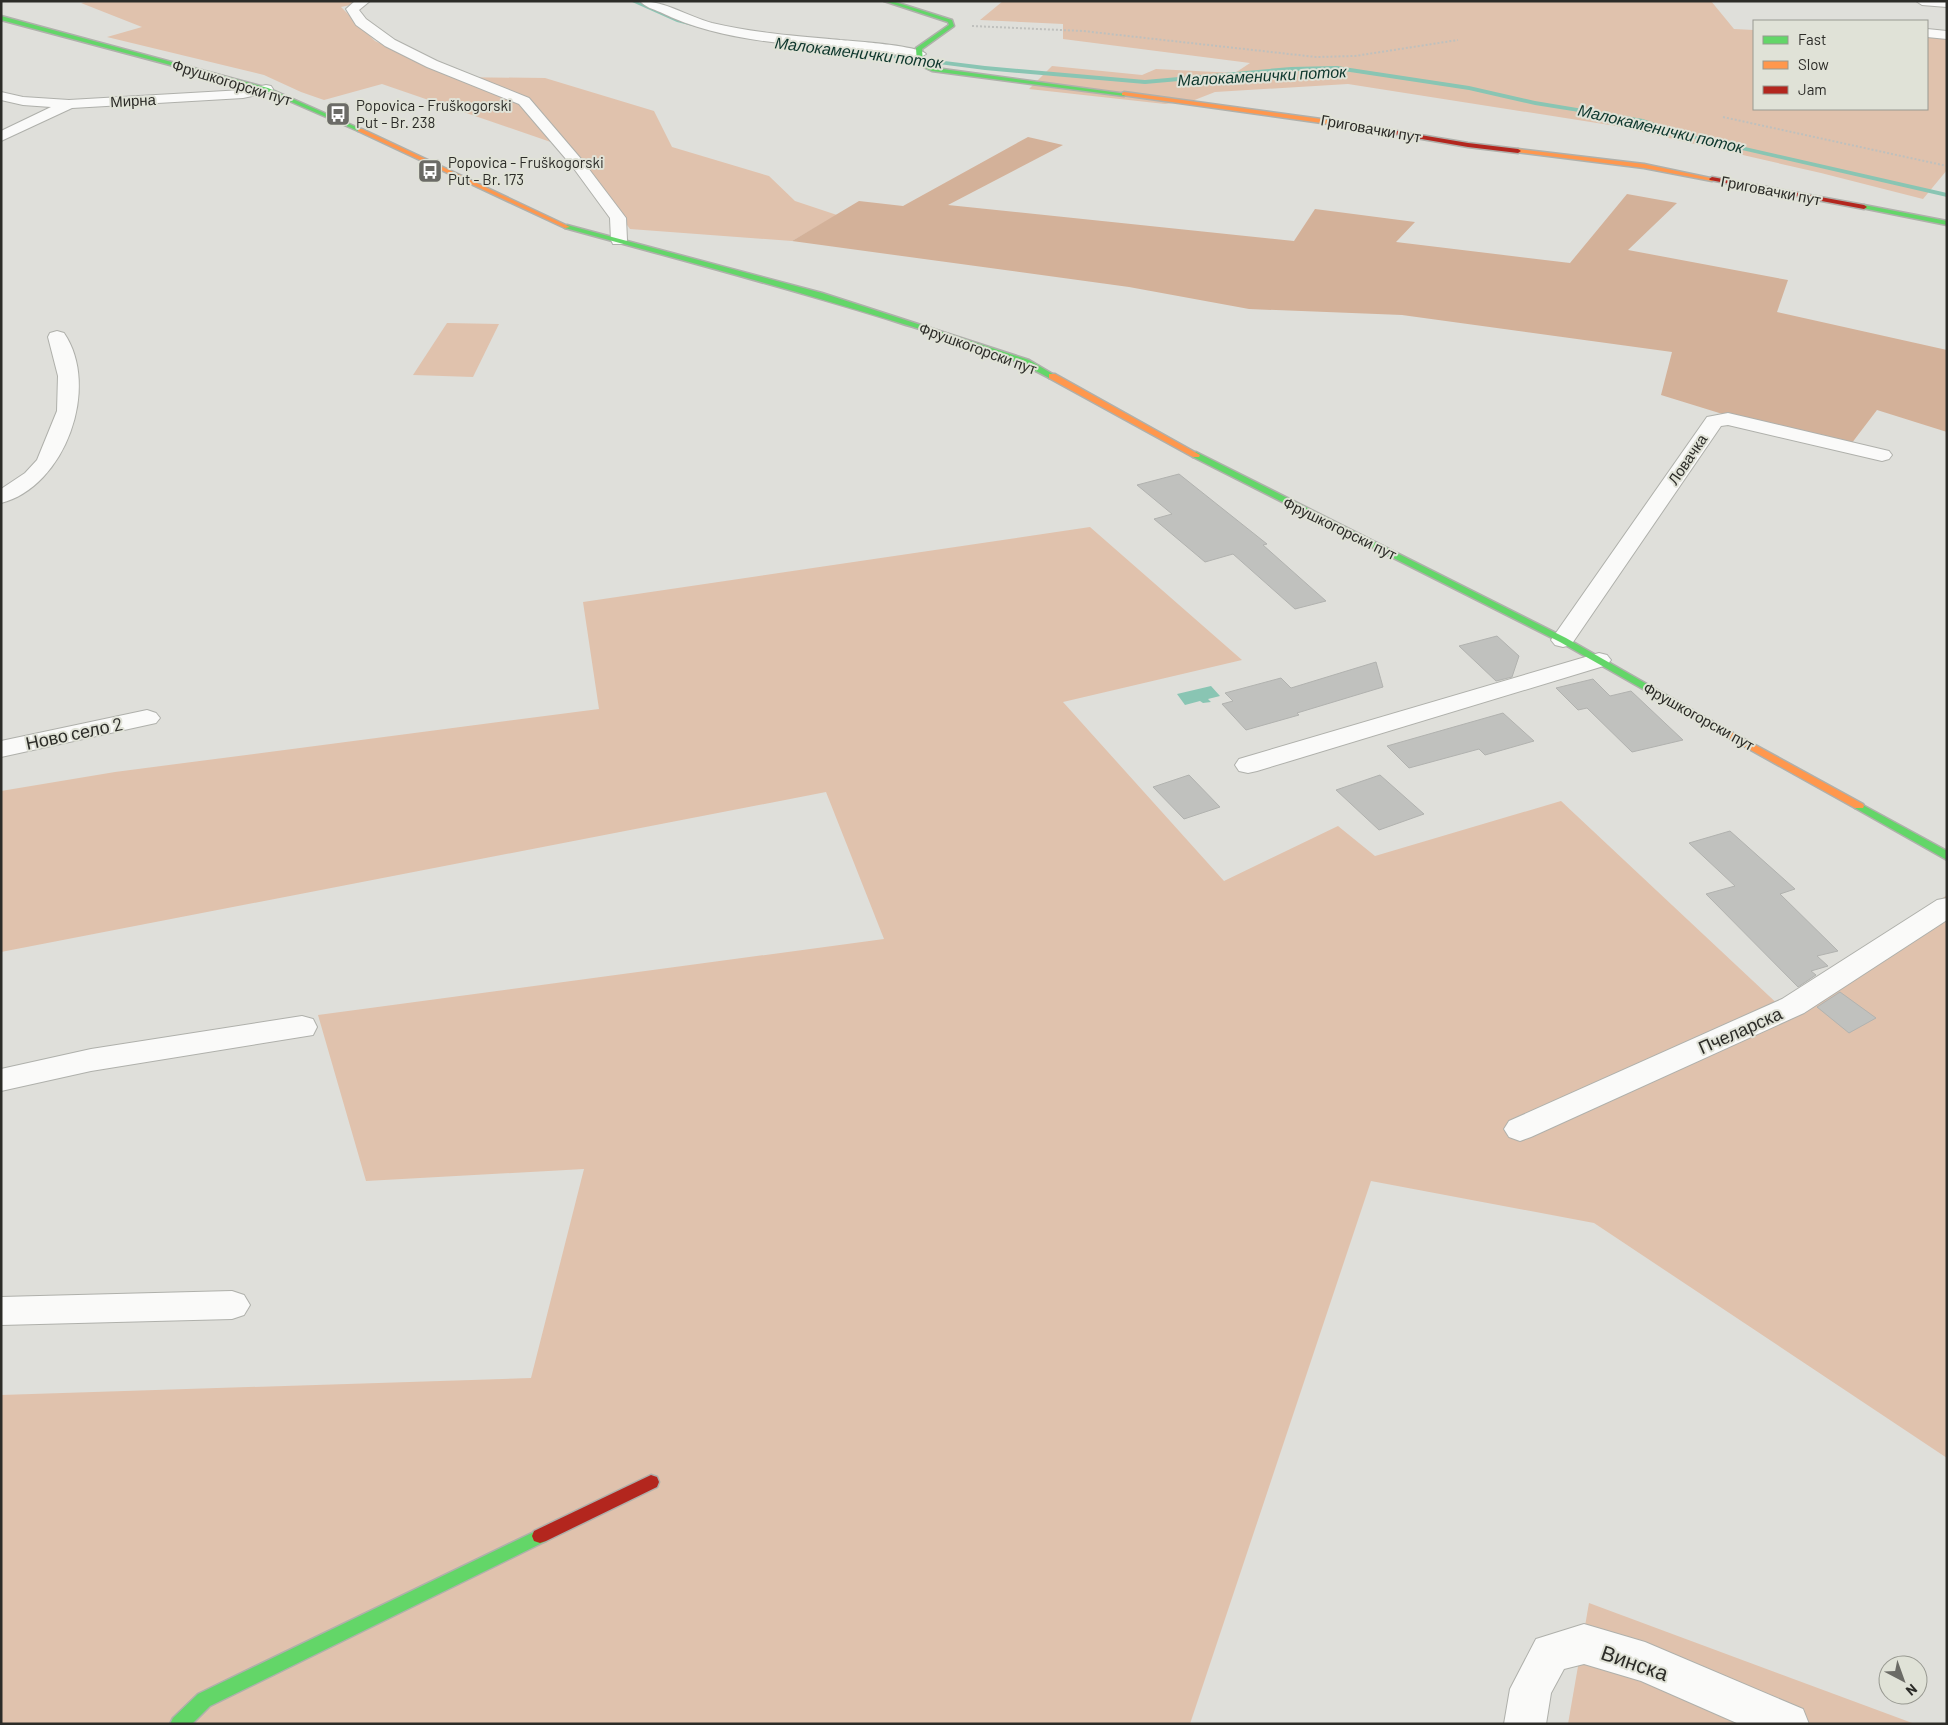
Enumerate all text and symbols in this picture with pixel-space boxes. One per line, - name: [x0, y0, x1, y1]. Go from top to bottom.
- legend: [1753, 20, 1928, 110]
- text: Fast: [1798, 30, 1826, 48]
- water label: Малокаменички поток: [774, 32, 946, 72]
- street label: Фрушкогорски пут: [170, 55, 294, 109]
- text: Slow: [1798, 55, 1829, 73]
- water label: Малокаменички поток: [1177, 61, 1348, 89]
- text: Jam: [1798, 80, 1827, 98]
- street label: Мирна: [110, 90, 157, 110]
- place label: Popovica - Fruškogorski Put - Br. 238: [356, 96, 512, 131]
- water label: Малокаменички поток: [1576, 100, 1747, 157]
- bus stop icon: Popovica - Fruškogorski Put - Br. 238: [325, 101, 351, 127]
- street label: Григовачки пут: [1319, 110, 1423, 146]
- place label: Popovica - Fruškogorski Put - Br. 173: [448, 153, 604, 188]
- bus stop icon: Popovica - Fruškogorski Put - Br. 173: [417, 158, 443, 184]
- street label: Григовачки пут: [1719, 171, 1823, 209]
- street label: Фрушкогорски пут: [917, 318, 1039, 378]
- street label: Ловачка: [1664, 430, 1711, 488]
- street label: Фрушкогорски пут: [1280, 493, 1400, 563]
- street label: Фрушкогорски пут: [1640, 678, 1758, 754]
- street label: Ново село 2: [24, 712, 124, 754]
- street label: Пчеларска: [1695, 1001, 1786, 1058]
- street label: Винска: [1598, 1639, 1672, 1685]
- north arrow: [1878, 1655, 1928, 1705]
- text: N: [1903, 1681, 1921, 1700]

